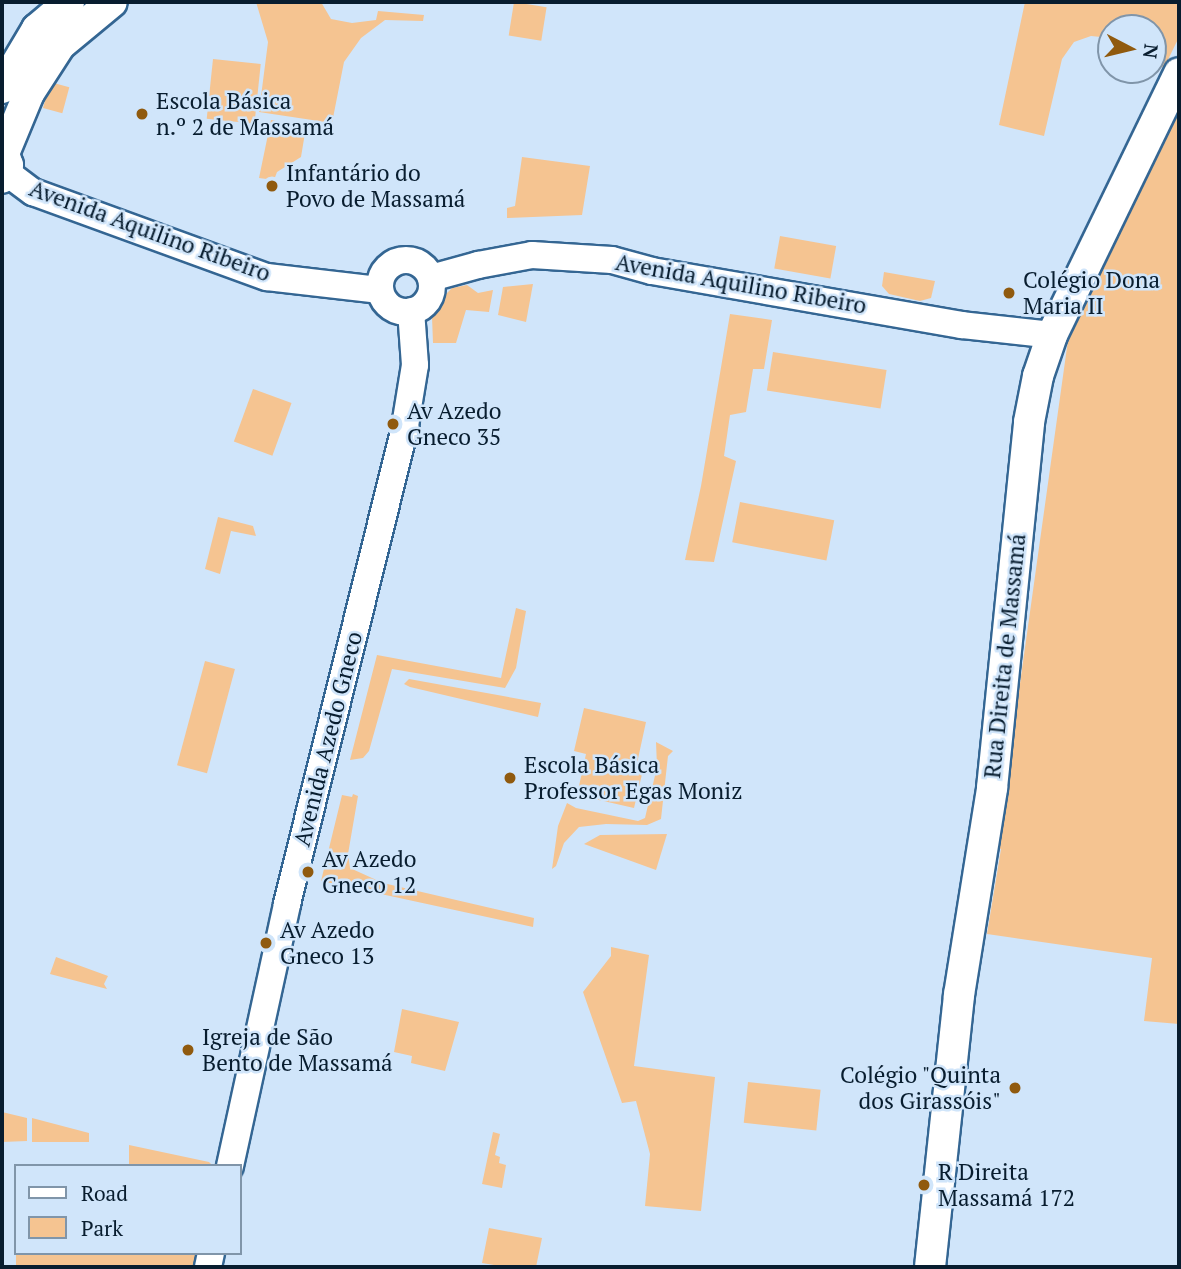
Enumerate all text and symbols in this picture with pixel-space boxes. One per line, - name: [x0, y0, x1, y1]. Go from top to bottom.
- north arrow: [1097, 14, 1167, 84]
- text: N: [1138, 43, 1165, 60]
- place label: Escola Básica n.º 2 de Massamá: [156, 87, 334, 141]
- marker: Escola Básica n.º 2 de Massamá: [134, 106, 150, 122]
- place label: Infantário do Povo de Massamá: [286, 159, 465, 213]
- street label: Avenida Aquilino Ribeiro: [25, 174, 275, 288]
- marker: Infantário do Povo de Massamá: [264, 178, 280, 194]
- street label: Avenida Aquilino Ribeiro: [613, 248, 869, 320]
- place label: Colégio Dona Maria II: [1023, 266, 1160, 320]
- marker: Colégio Dona Maria II: [1001, 285, 1017, 301]
- place label: Av Azedo Gneco 35: [407, 397, 502, 451]
- marker: Av Azedo Gneco 35: [385, 416, 401, 432]
- street label: Rua Direita de Massamá: [978, 532, 1032, 780]
- street label: Avenida Azedo Gneco: [288, 629, 368, 849]
- place label: Escola Básica Professor Egas Moniz: [524, 751, 742, 805]
- marker: Escola Básica Professor Egas Moniz: [502, 770, 518, 786]
- place label: Av Azedo Gneco 12: [322, 845, 417, 899]
- marker: Av Azedo Gneco 12: [300, 864, 316, 880]
- place label: Av Azedo Gneco 13: [280, 916, 375, 970]
- marker: Av Azedo Gneco 13: [258, 935, 274, 951]
- place label: Igreja de São Bento de Massamá: [202, 1023, 393, 1077]
- marker: Igreja de São Bento de Massamá: [180, 1042, 196, 1058]
- place label: Colégio "Quinta dos Girassóis": [839, 1061, 1001, 1115]
- marker: Colégio "Quinta dos Girassóis": [1007, 1080, 1023, 1096]
- place label: R Direita Massamá 172: [938, 1158, 1075, 1212]
- legend: [14, 1164, 242, 1255]
- marker: R Direita Massamá 172: [916, 1177, 932, 1193]
- text: Road: [81, 1179, 128, 1207]
- text: Park: [81, 1214, 123, 1242]

